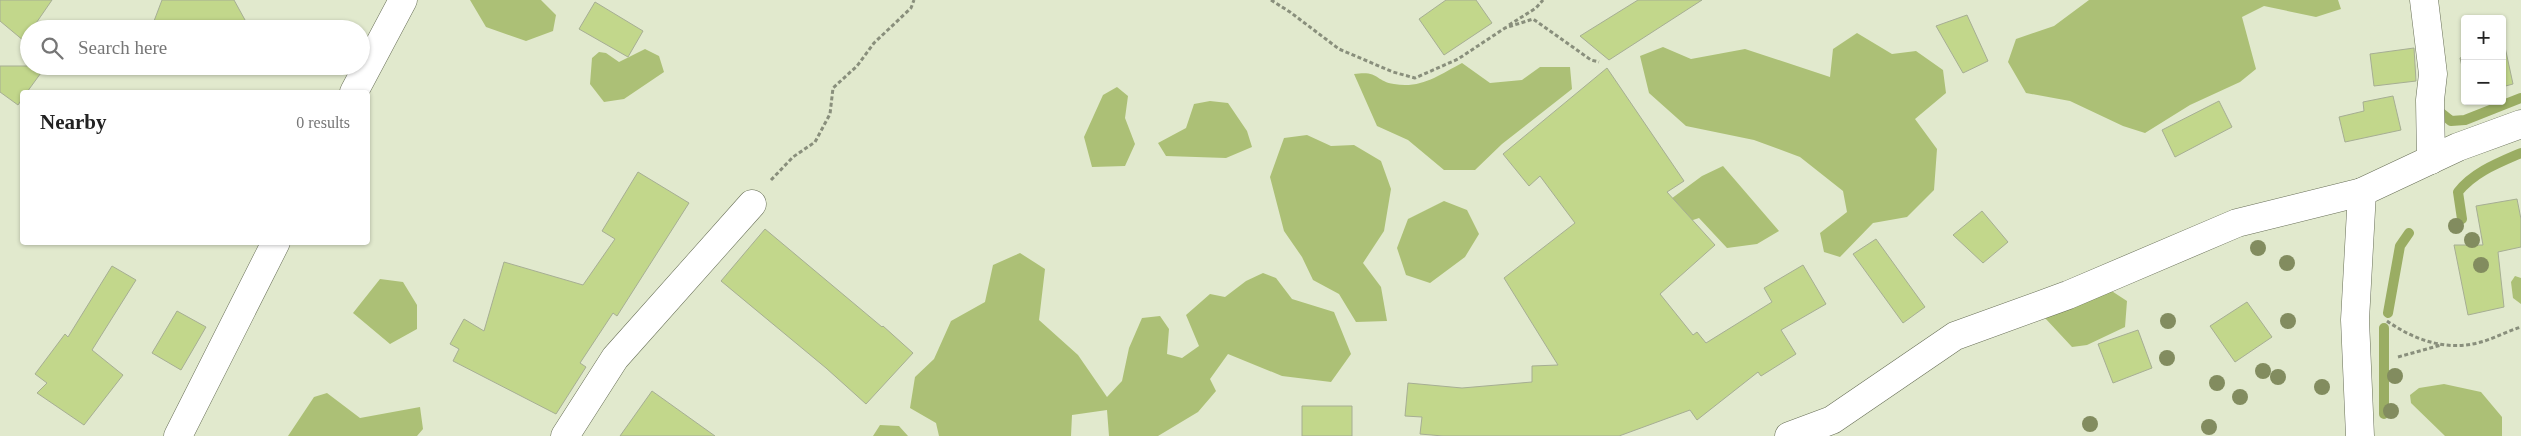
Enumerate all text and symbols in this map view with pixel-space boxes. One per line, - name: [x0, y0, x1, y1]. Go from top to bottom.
- map controls: [2461, 15, 2506, 105]
- button: +: [2461, 15, 2506, 60]
- search box: [20, 20, 370, 75]
- icon: search: [38, 34, 66, 62]
- text: Search here: [78, 37, 167, 58]
- button: −: [2461, 60, 2506, 105]
- text: Nearby: [40, 110, 107, 134]
- text: 0 results: [296, 114, 350, 131]

